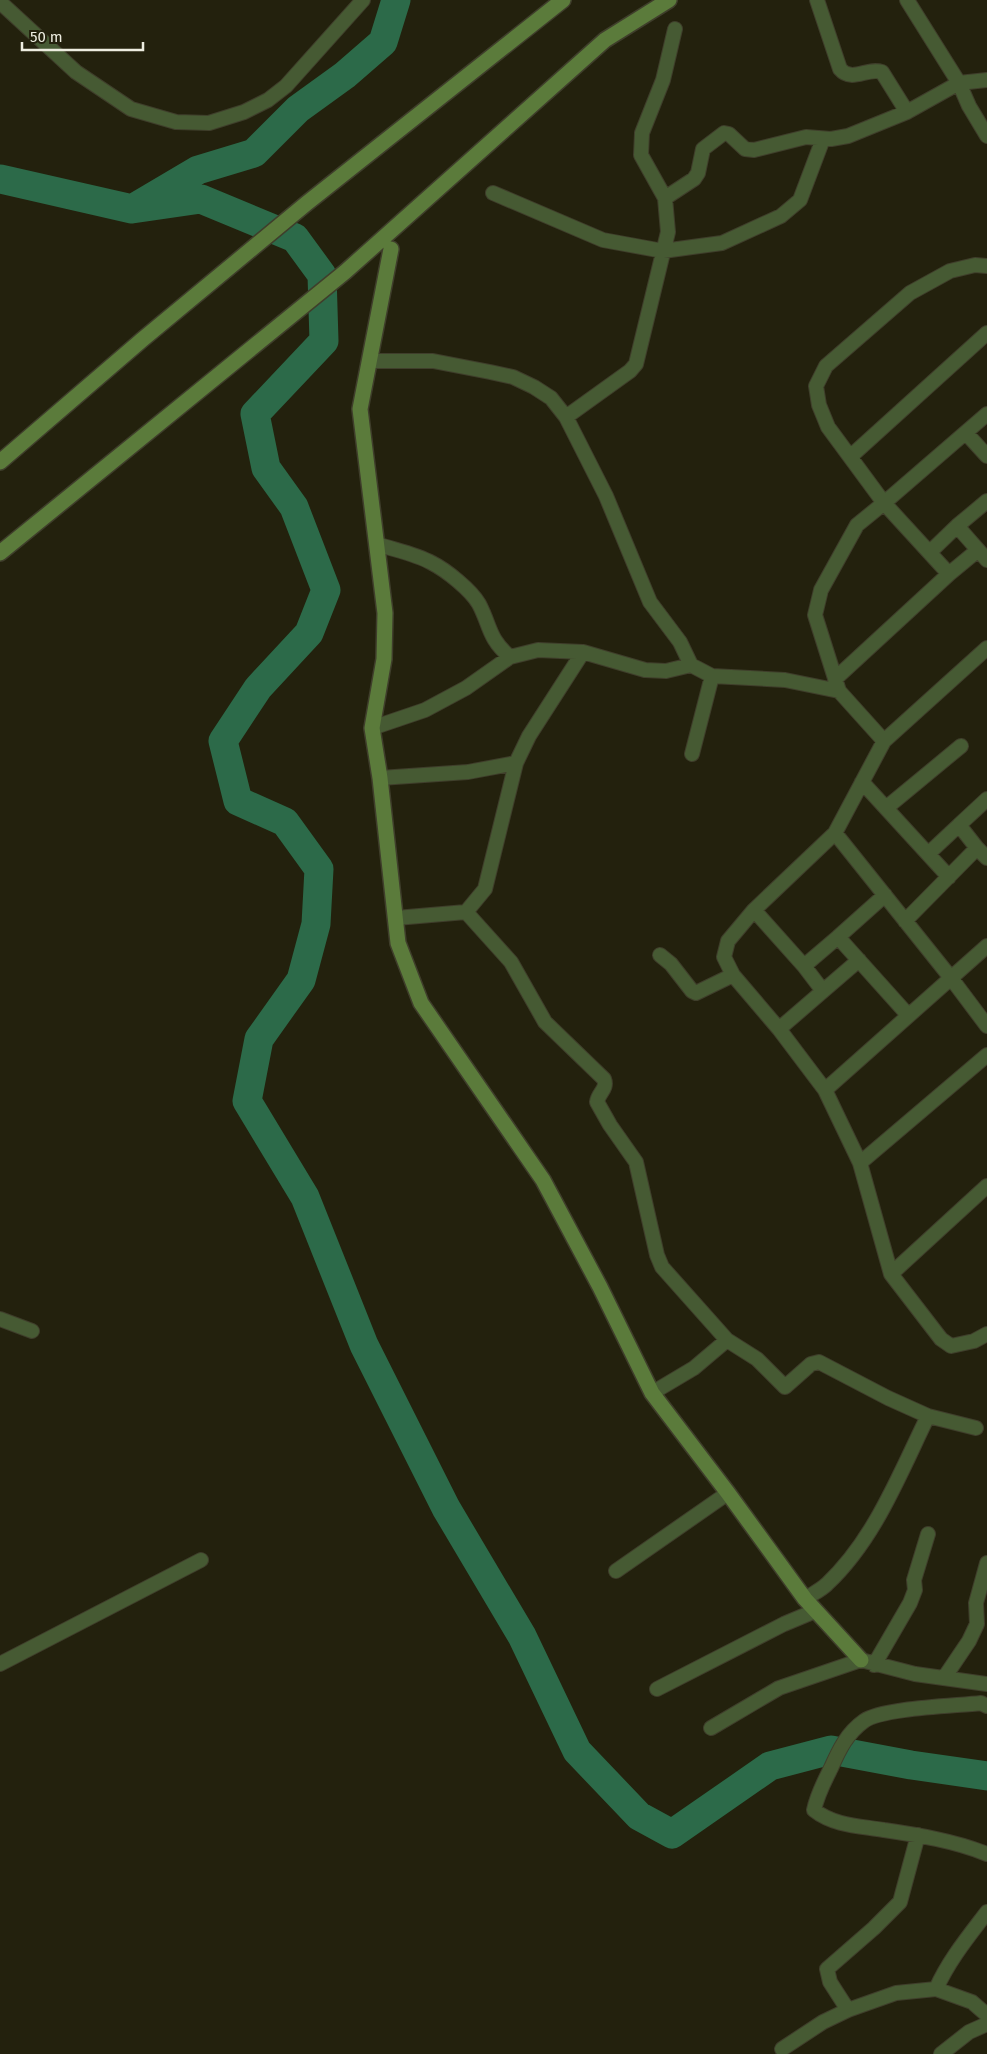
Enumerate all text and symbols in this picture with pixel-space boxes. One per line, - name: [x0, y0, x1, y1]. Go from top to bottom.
- scale bar: [22, 20, 144, 52]
- text: 50 m: [30, 28, 63, 46]

